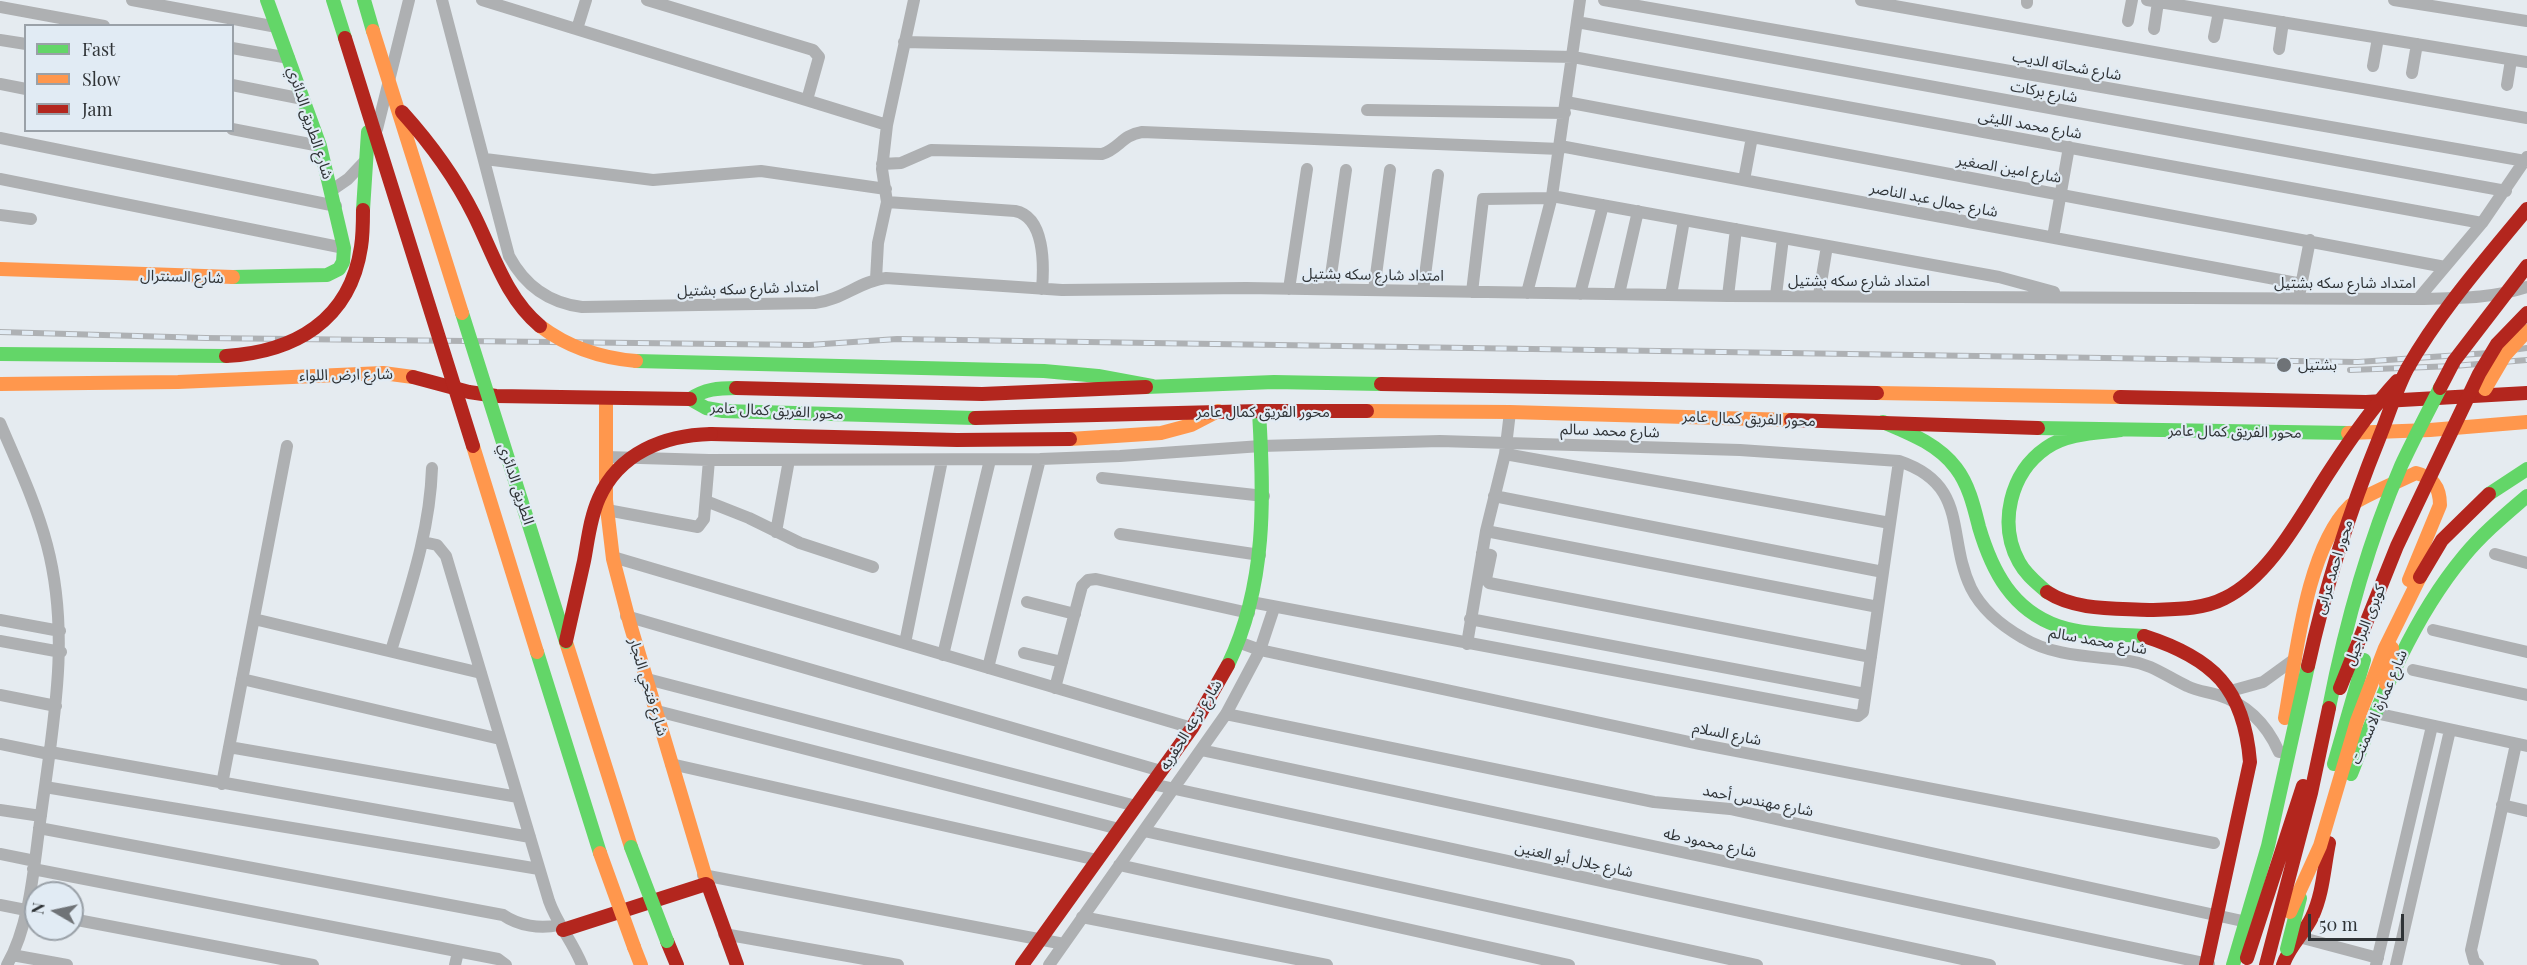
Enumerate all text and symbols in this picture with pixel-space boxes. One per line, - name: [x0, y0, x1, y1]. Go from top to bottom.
- legend: [24, 24, 234, 132]
- text: Fast: [82, 37, 115, 61]
- street label: شارع شحاته الديب: [2011, 48, 2123, 84]
- street label: شارع الطريق الدائري: [283, 64, 337, 182]
- text: Slow: [82, 67, 120, 91]
- street label: شارع بركات: [2009, 77, 2079, 107]
- text: Jam: [82, 97, 112, 121]
- street label: شارع محمد الليثى: [1977, 107, 2083, 143]
- street label: شارع امين الصغير: [1955, 151, 2063, 187]
- street label: شارع جمال عبد الناصر: [1869, 179, 1999, 221]
- street label: امتداد شارع سكه بشتيل: [1302, 265, 1444, 285]
- street label: شارع السنترال: [140, 267, 224, 287]
- street label: امتداد شارع سكه بشتيل: [1788, 272, 1930, 290]
- street label: امتداد شارع سكه بشتيل: [2274, 274, 2416, 292]
- street label: امتداد شارع سكه بشتيل: [677, 278, 819, 300]
- marker: بشتيل: [2275, 356, 2293, 374]
- place label: بشتيل: [2298, 356, 2337, 374]
- street label: شارع ارض اللواء: [299, 365, 393, 385]
- street label: محور الفريق كمال عامر: [710, 399, 844, 423]
- street label: محور الفريق كمال عامر: [1196, 403, 1330, 421]
- street label: محور الفريق كمال عامر: [1682, 408, 1816, 430]
- street label: شارع محمد سالم: [1560, 420, 1660, 442]
- street label: محور الفريق كمال عامر: [2168, 422, 2302, 442]
- street label: الطريق الدائري: [494, 441, 538, 527]
- street label: محور احمد عرابى: [2311, 517, 2357, 617]
- street label: كوبرى البراجيل: [2341, 582, 2389, 668]
- street label: شارع محمد سالم: [2048, 624, 2148, 658]
- street label: شارع فتحي النجار: [625, 636, 671, 738]
- street label: شارع عمارة الاسمنت: [2347, 647, 2411, 767]
- street label: شارع ترعه الحفريه: [1156, 676, 1226, 774]
- street label: شارع السلام: [1691, 719, 1763, 749]
- street label: شارع مهندس أحمد: [1701, 781, 1815, 821]
- street label: شارع محمود طه: [1662, 824, 1758, 862]
- street label: شارع جلال أبو العنين: [1513, 839, 1635, 881]
- north arrow: [24, 881, 84, 941]
- text: N: [26, 901, 49, 916]
- scale bar: [2311, 902, 2407, 940]
- text: 50 m: [2319, 912, 2358, 936]

